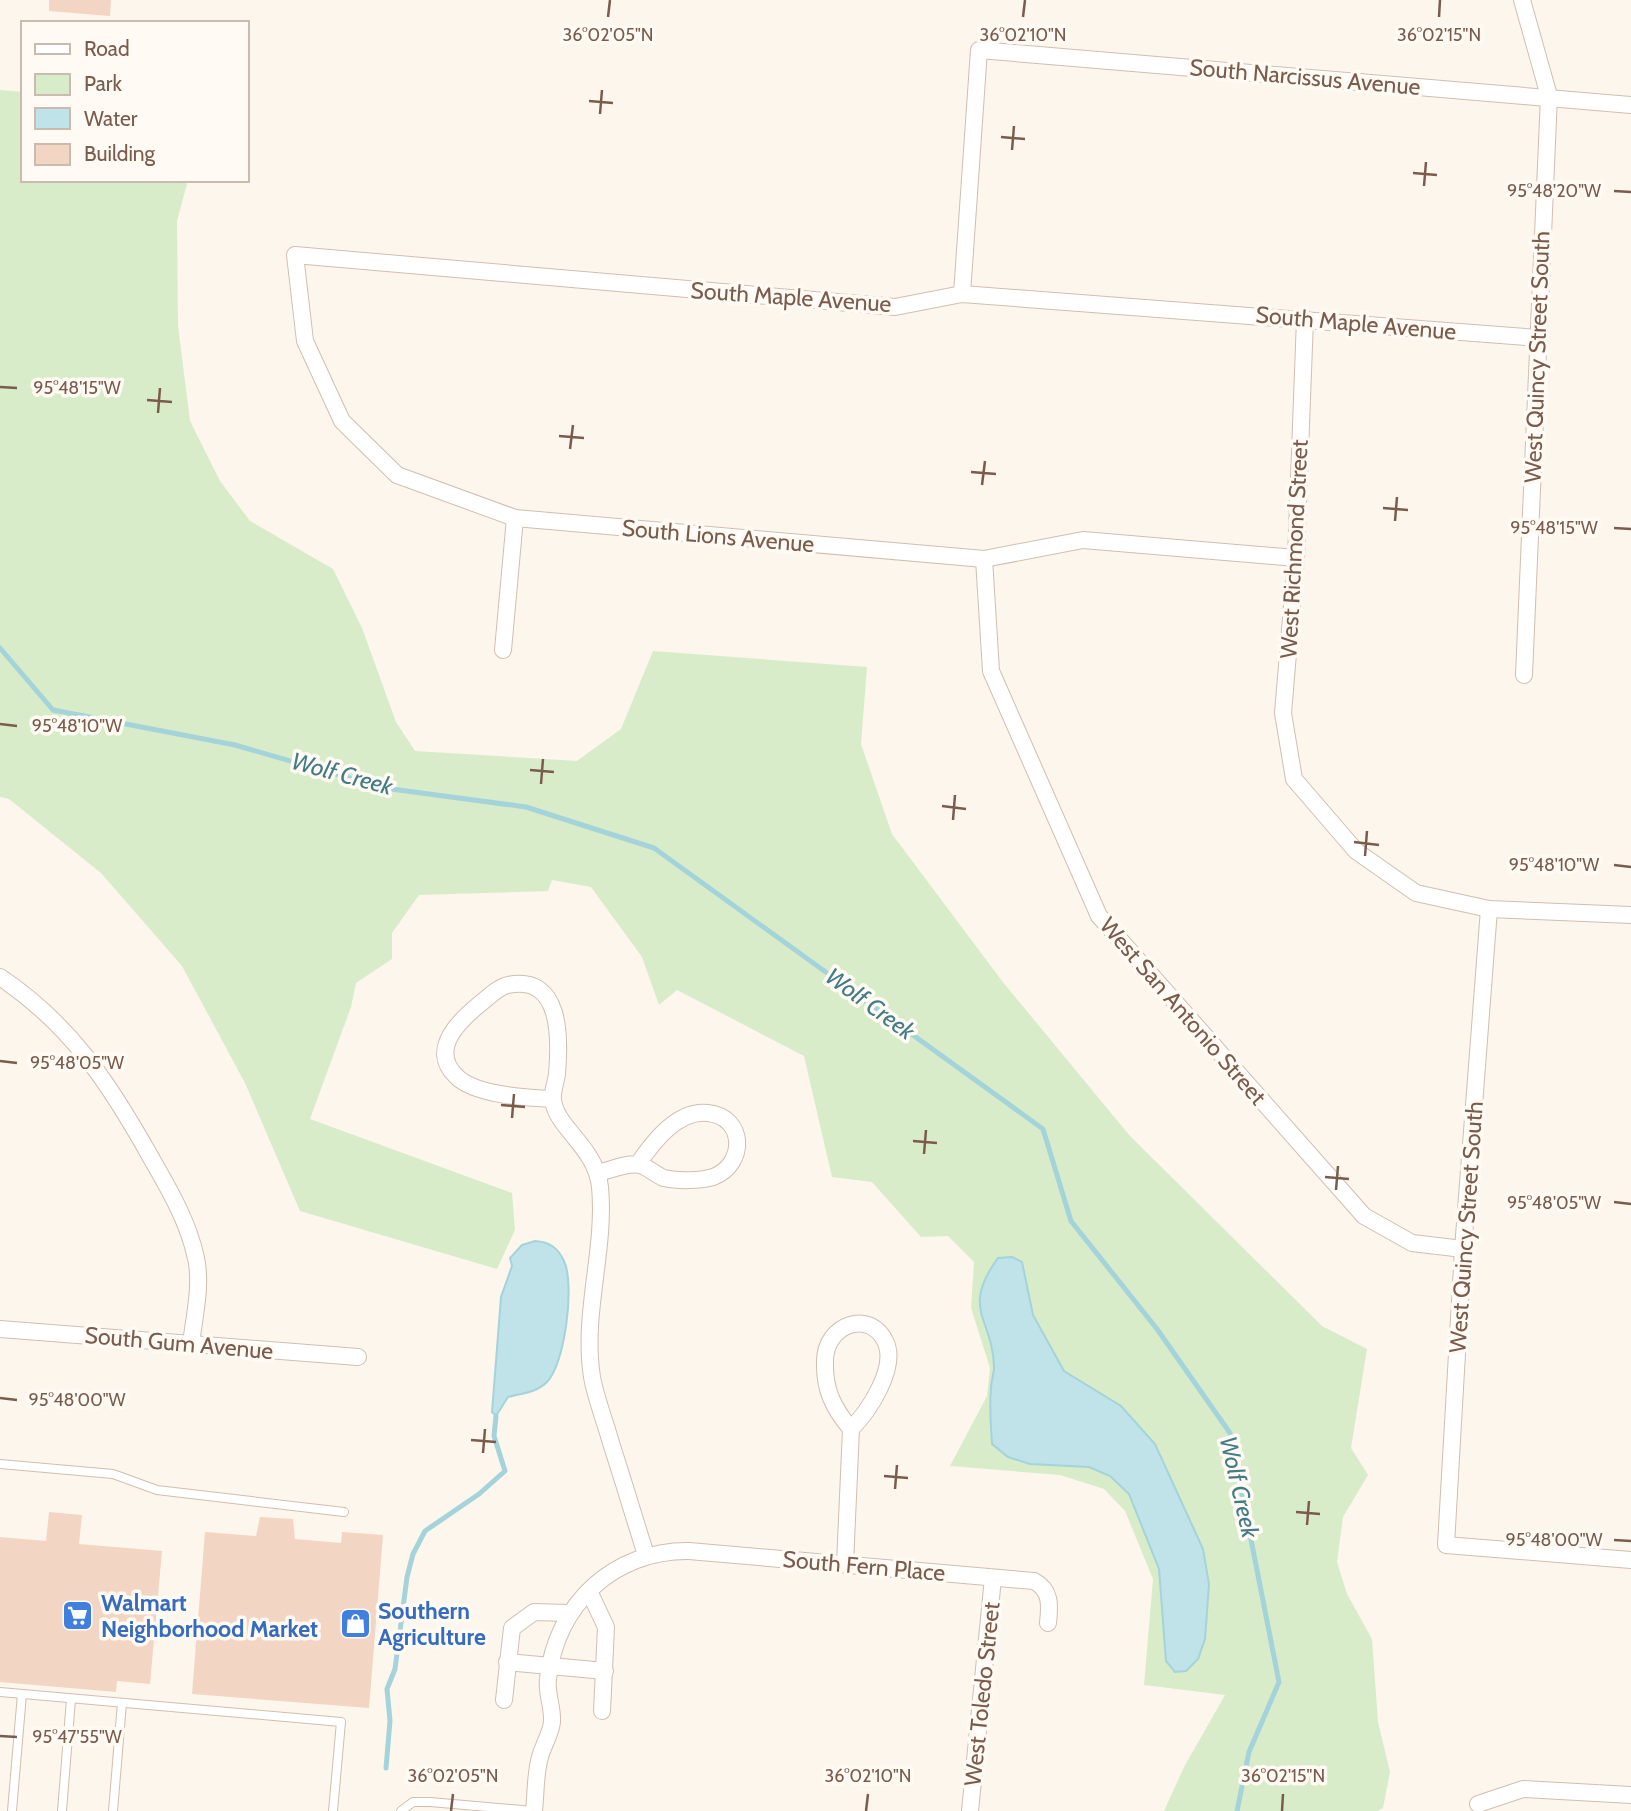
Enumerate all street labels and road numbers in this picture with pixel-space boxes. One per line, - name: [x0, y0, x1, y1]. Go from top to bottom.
- street label: South Narcissus Avenue: [1188, 53, 1422, 101]
- street label: West Quincy Street South: [1519, 230, 1555, 484]
- street label: South Maple Avenue: [690, 276, 893, 318]
- street label: South Maple Avenue: [1255, 300, 1458, 346]
- street label: West Richmond Street: [1274, 439, 1314, 659]
- street label: South Lions Avenue: [621, 514, 816, 558]
- street label: West San Antonio Street: [1094, 911, 1272, 1111]
- street label: West Quincy Street South: [1443, 1100, 1489, 1354]
- street label: South Gum Avenue: [84, 1321, 275, 1365]
- street label: South Fern Place: [781, 1545, 947, 1587]
- street label: West Toledo Street: [958, 1600, 1006, 1787]

